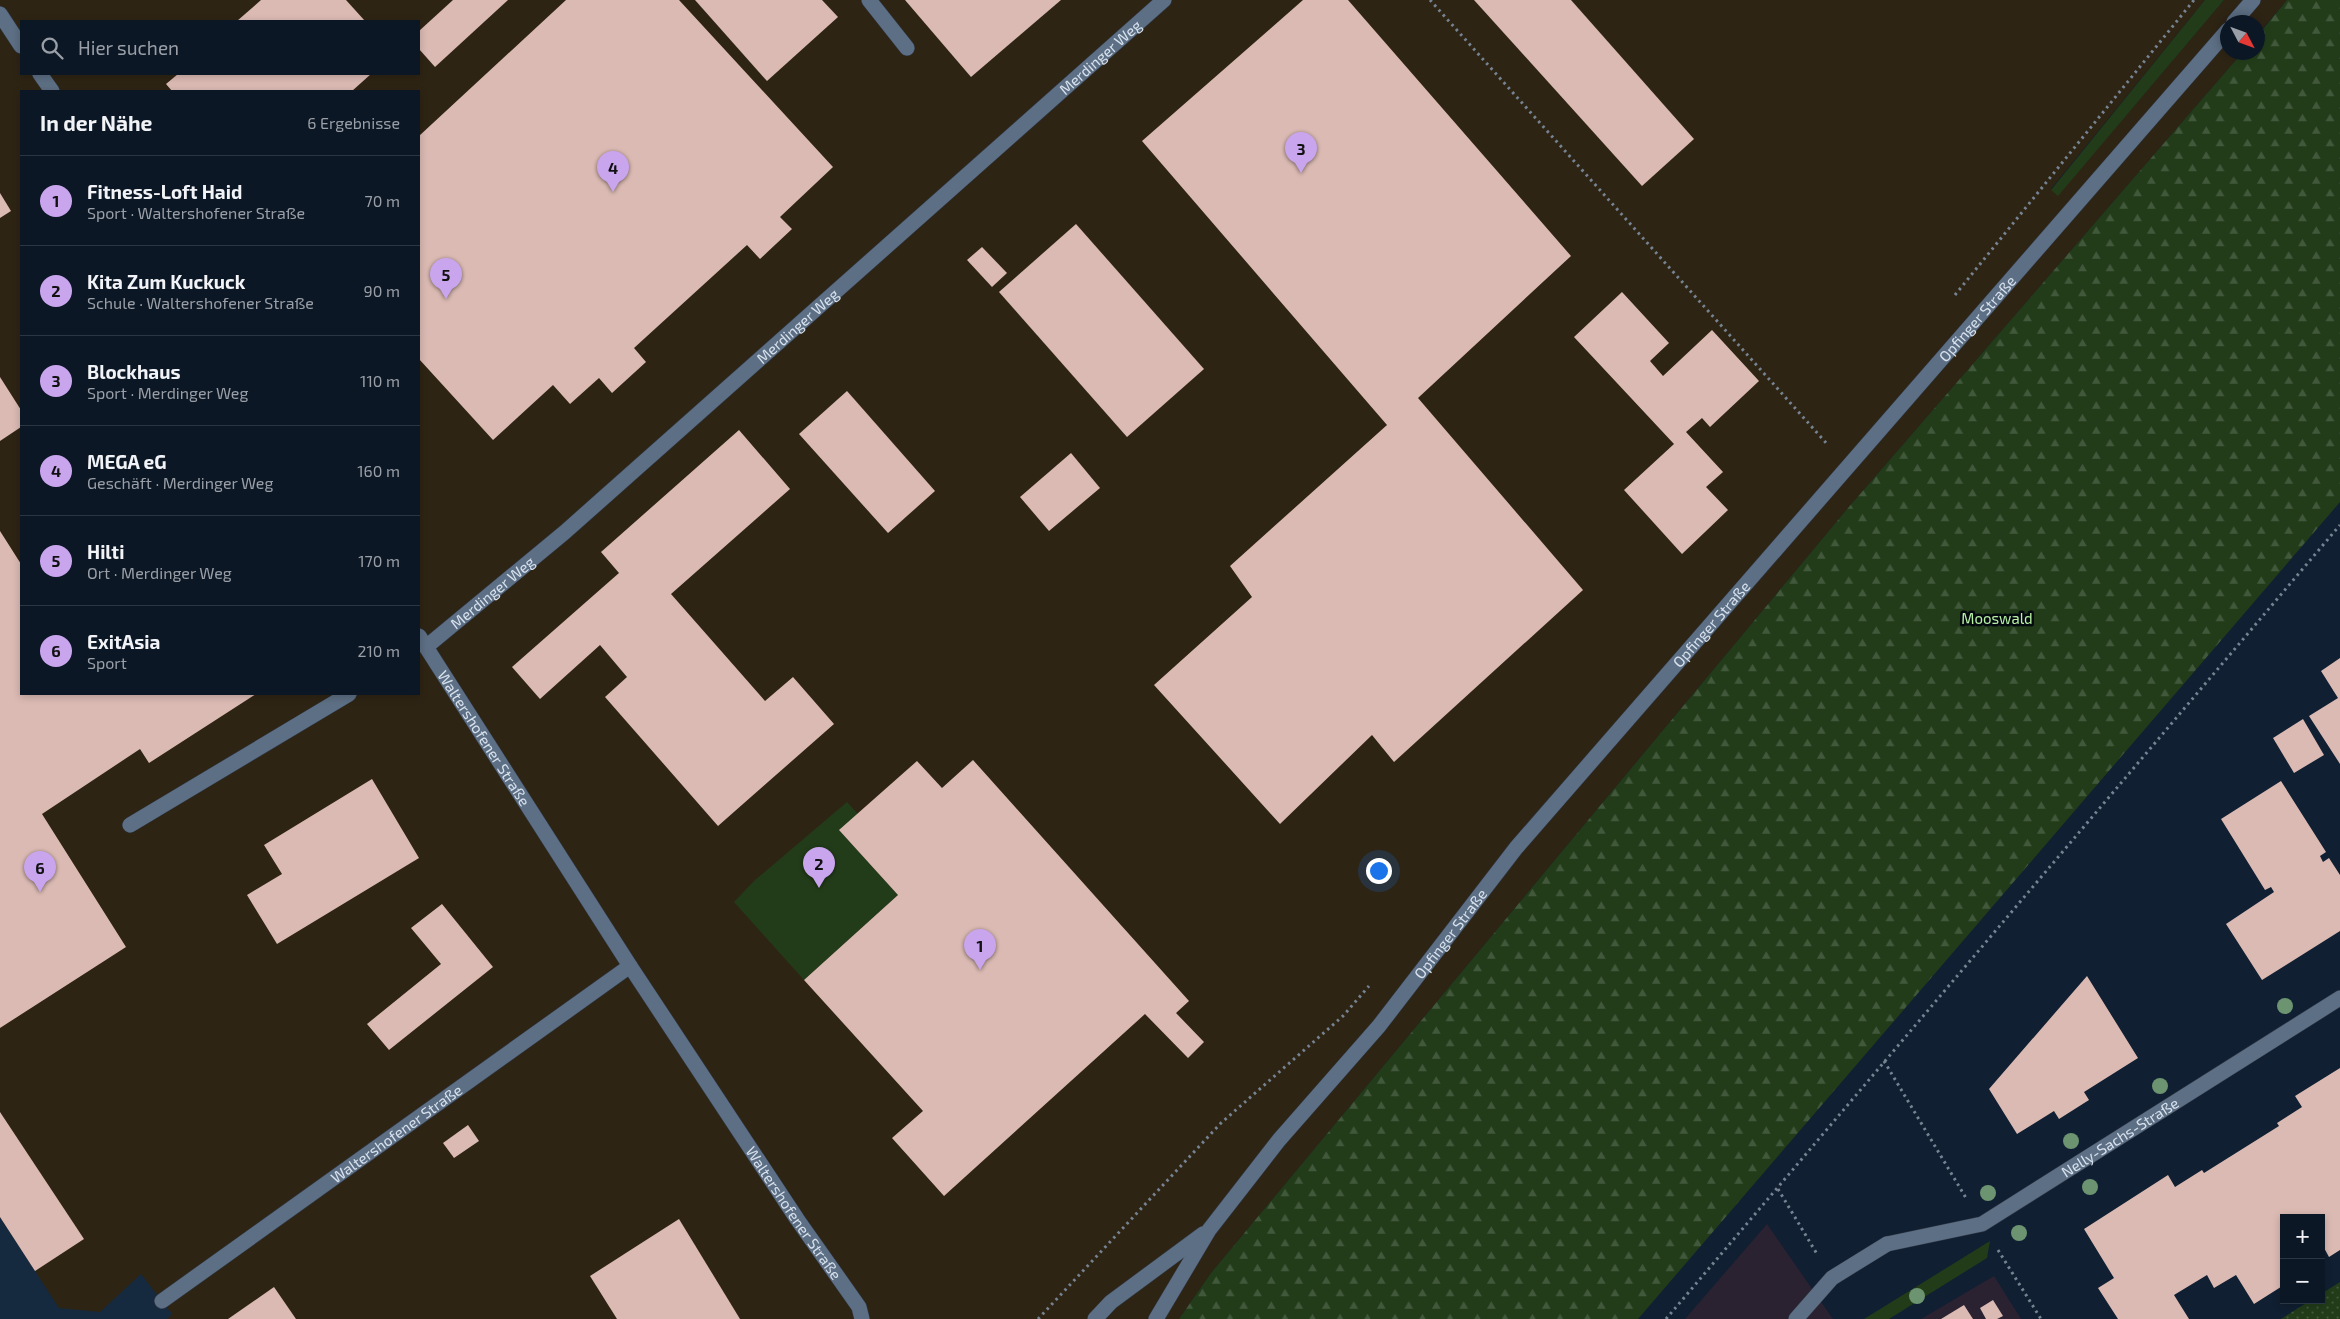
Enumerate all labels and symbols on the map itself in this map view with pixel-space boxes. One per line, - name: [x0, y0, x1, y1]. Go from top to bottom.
- street label: Merdinger Weg: [1055, 15, 1145, 98]
- north arrow: [2220, 15, 2265, 60]
- pin: 3: [1285, 132, 1317, 173]
- pin: 4: [597, 151, 629, 192]
- pin: 5: [430, 258, 462, 299]
- street label: Opfinger Straße: [1935, 272, 2019, 365]
- street label: Merdinger Weg: [752, 284, 842, 367]
- street label: Merdinger Weg: [447, 552, 538, 632]
- street label: Opfinger Straße: [1669, 577, 1753, 671]
- park label: Mooswald: [1961, 609, 2033, 627]
- street label: Waltershofener Straße: [434, 667, 534, 809]
- pin: 2: [803, 847, 835, 888]
- pin: 6: [24, 851, 56, 892]
- your location: [1366, 858, 1392, 884]
- street label: Opfinger Straße: [1410, 885, 1490, 982]
- pin: 1: [964, 929, 996, 970]
- street label: Waltershofener Straße: [327, 1080, 465, 1186]
- street label: Nelly-Sachs-Straße: [2058, 1093, 2182, 1181]
- street label: Waltershofener Straße: [742, 1143, 846, 1283]

